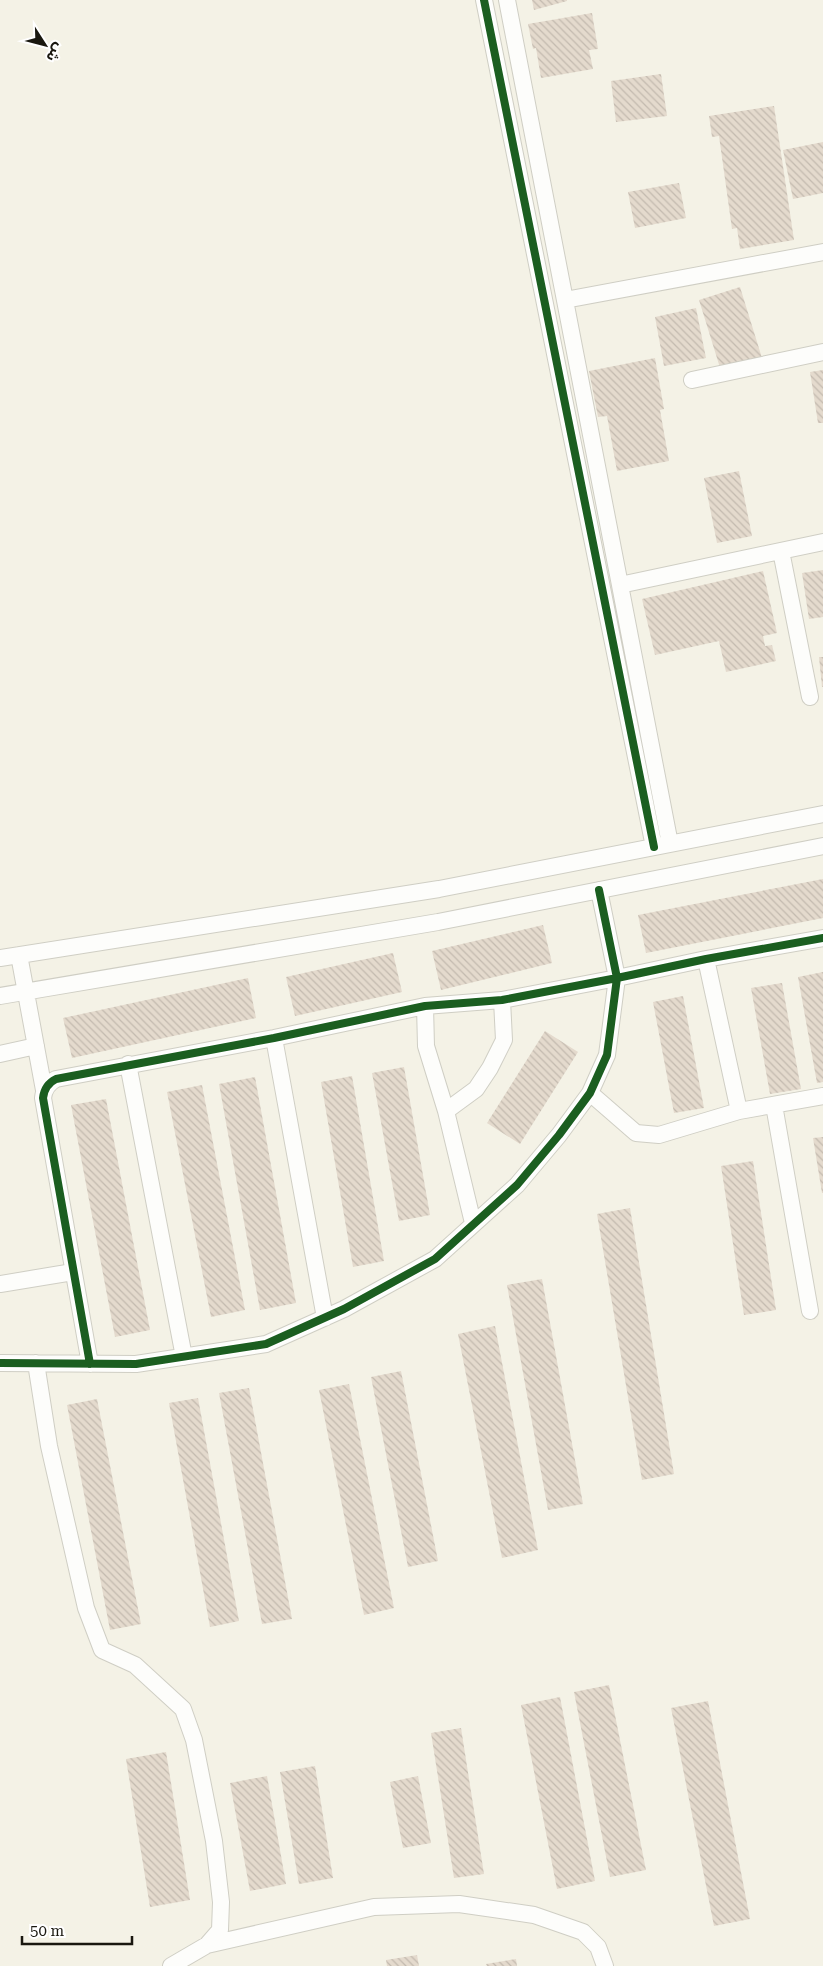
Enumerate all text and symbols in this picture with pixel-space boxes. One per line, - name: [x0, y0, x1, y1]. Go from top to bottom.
- north arrow: [20, 20, 70, 70]
- text: ش: [43, 40, 68, 65]
- scale bar: [22, 1914, 132, 1946]
- text: 50 m: [30, 1922, 65, 1940]

